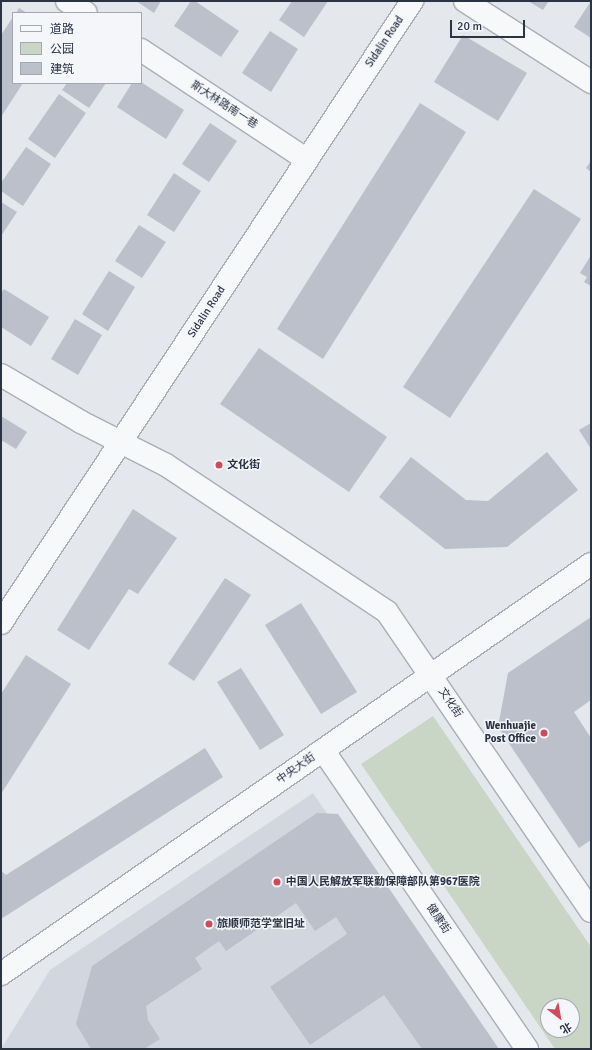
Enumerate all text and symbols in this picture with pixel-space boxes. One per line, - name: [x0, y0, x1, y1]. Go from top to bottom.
- legend: [12, 12, 142, 84]
- scale bar: [452, 12, 527, 38]
- street label: Sidalin Road: [363, 14, 407, 70]
- text: 20 m: [457, 19, 482, 34]
- text: 道路: [50, 22, 74, 37]
- text: 公园: [50, 42, 74, 57]
- text: 建筑: [50, 62, 74, 77]
- street label: 斯大林路南一巷: [188, 78, 260, 132]
- street label: Sidalin Road: [186, 284, 228, 340]
- place label: 文化街: [227, 458, 260, 472]
- marker: 文化街: [214, 460, 224, 470]
- street label: 文化街: [435, 686, 465, 720]
- place label: Wenhuajie Post Office: [485, 720, 536, 746]
- marker: Wenhuajie Post Office: [539, 728, 549, 738]
- street label: 中央大街: [274, 751, 318, 787]
- place label: 中国人民解放军联勤保障部队第967医院: [286, 875, 480, 889]
- marker: 中国人民解放军联勤保障部队第967医院: [271, 876, 283, 888]
- street label: 健康街: [423, 902, 453, 936]
- place label: 旅顺师范学堂旧址: [217, 917, 305, 931]
- marker: 旅顺师范学堂旧址: [204, 919, 214, 929]
- north arrow: [540, 998, 580, 1038]
- text: 北: [558, 1019, 574, 1036]

